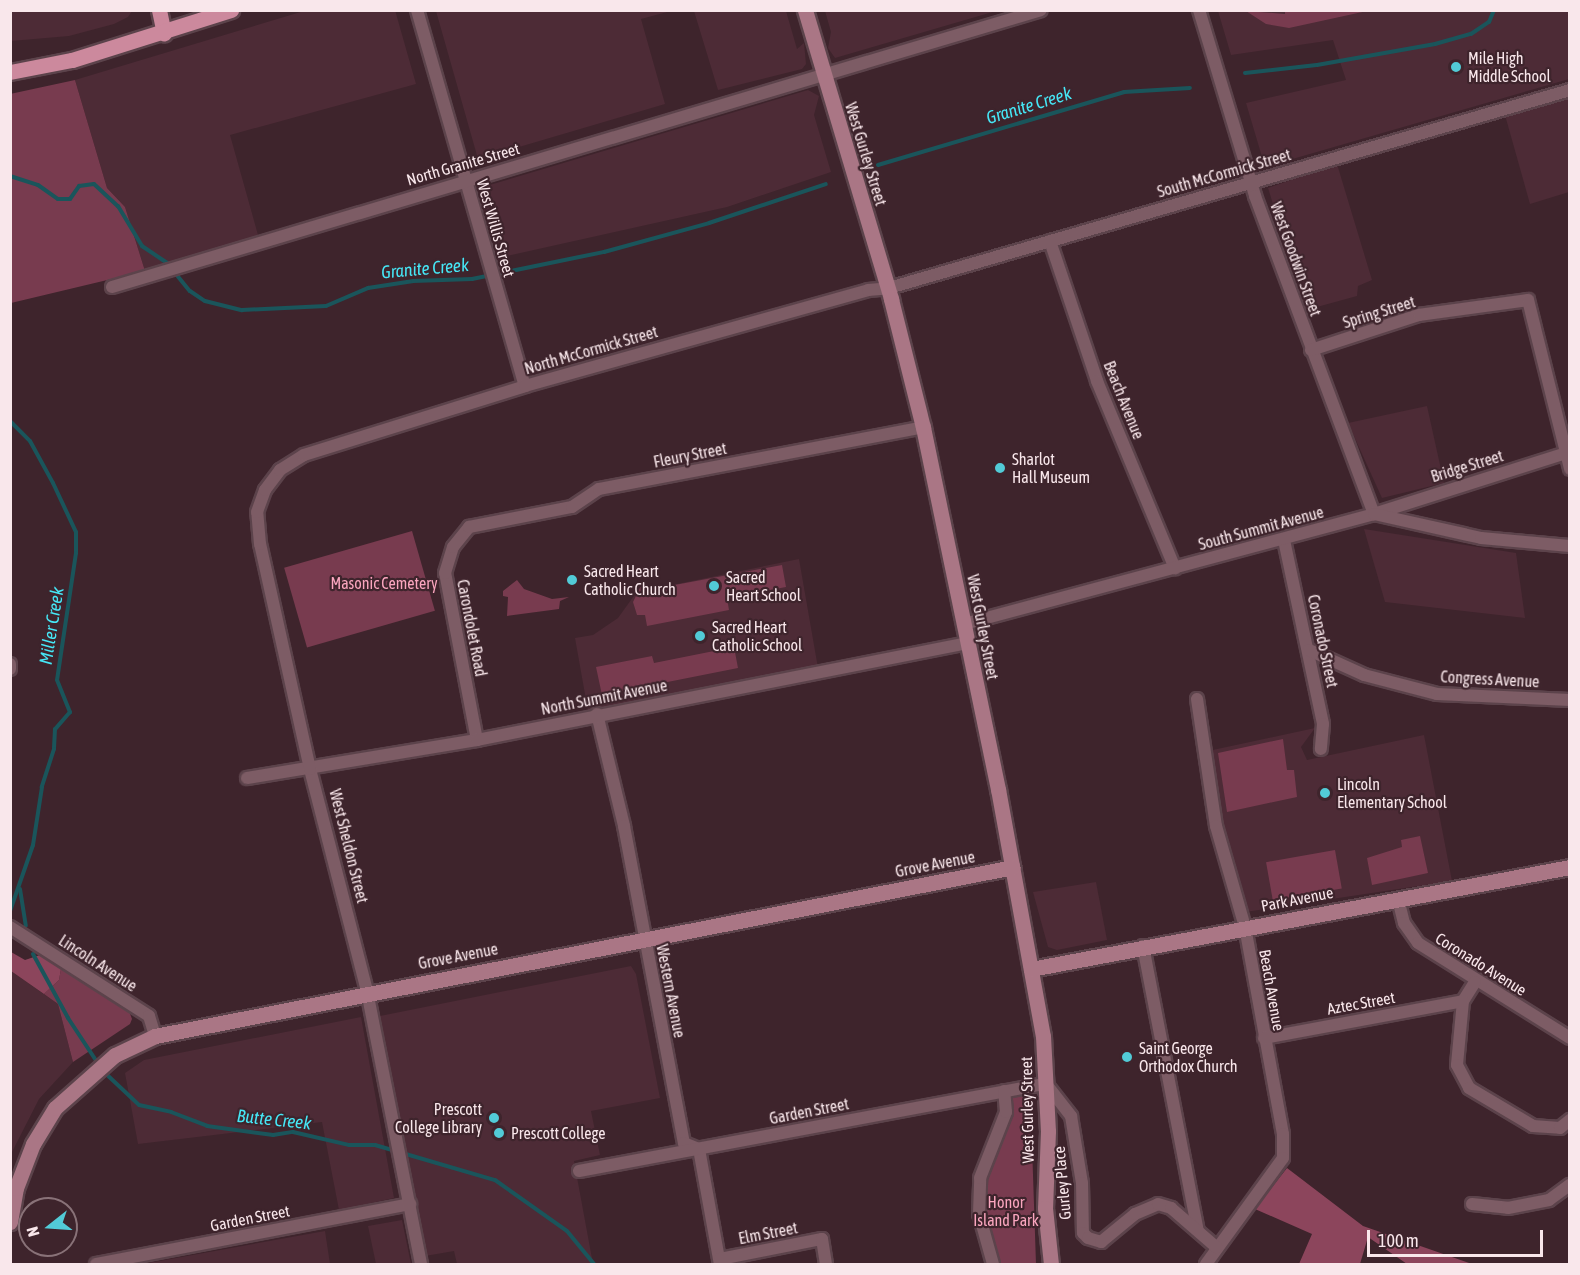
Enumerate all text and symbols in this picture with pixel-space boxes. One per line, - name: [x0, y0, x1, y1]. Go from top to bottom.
- place label: Mile High Middle School: [1468, 48, 1551, 86]
- marker: Mile High Middle School: [1449, 60, 1463, 74]
- water label: Granite Creek: [984, 83, 1074, 129]
- street label: West Gurley Street: [841, 100, 891, 208]
- street label: North Granite Street: [404, 139, 522, 189]
- street label: South McCormick Street: [1155, 145, 1293, 201]
- street label: West Willis Street: [473, 177, 519, 279]
- street label: West Goodwin Street: [1266, 199, 1326, 319]
- water label: Granite Creek: [380, 254, 470, 284]
- street label: Spring Street: [1341, 292, 1417, 332]
- street label: North McCormick Street: [522, 322, 660, 378]
- street label: Beach Avenue: [1100, 358, 1148, 442]
- street label: Fleury Street: [652, 439, 728, 471]
- street label: Bridge Street: [1428, 446, 1506, 486]
- place label: Sharlot Hall Museum: [1012, 449, 1090, 487]
- marker: Sharlot Hall Museum: [993, 461, 1007, 475]
- street label: South Summit Avenue: [1196, 502, 1326, 554]
- place label: Sacred Heart Catholic Church: [584, 561, 676, 599]
- place label: Sacred Heart School: [726, 567, 801, 605]
- park label: Masonic Cemetery: [330, 573, 438, 593]
- marker: Sacred Heart Catholic Church: [565, 573, 579, 587]
- street label: West Gurley Street: [963, 573, 1003, 681]
- street label: Carondolet Road: [453, 578, 491, 678]
- marker: Sacred Heart School: [707, 579, 721, 593]
- water label: Miller Creek: [35, 586, 69, 666]
- street label: Coronado Street: [1304, 593, 1342, 689]
- place label: Sacred Heart Catholic School: [712, 617, 802, 655]
- marker: Sacred Heart Catholic School: [693, 629, 707, 643]
- street label: Congress Avenue: [1440, 667, 1540, 691]
- street label: North Summit Avenue: [539, 675, 669, 719]
- place label: Lincoln Elementary School: [1337, 774, 1447, 812]
- marker: Lincoln Elementary School: [1318, 786, 1332, 800]
- street label: West Sheldon Street: [326, 787, 372, 905]
- street label: Grove Avenue: [894, 847, 976, 881]
- street label: Park Avenue: [1259, 883, 1335, 915]
- street label: Coronado Avenue: [1432, 928, 1530, 1000]
- street label: Lincoln Avenue: [55, 931, 141, 995]
- street label: Grove Avenue: [417, 939, 499, 973]
- street label: Western Avenue: [653, 943, 689, 1039]
- street label: Beach Avenue: [1255, 948, 1289, 1032]
- street label: Aztec Street: [1326, 988, 1396, 1018]
- place label: Saint George Orthodox Church: [1139, 1038, 1237, 1076]
- marker: Saint George Orthodox Church: [1120, 1050, 1134, 1064]
- street label: West Gurley Street: [1016, 1056, 1038, 1164]
- street label: Garden Street: [768, 1094, 850, 1128]
- place label: Prescott College Library: [395, 1099, 482, 1137]
- water label: Butte Creek: [236, 1105, 312, 1135]
- marker: Prescott College Library: [487, 1111, 501, 1125]
- place label: Prescott College: [511, 1123, 605, 1143]
- marker: Prescott College: [492, 1126, 506, 1140]
- street label: Gurley Place: [1049, 1146, 1075, 1220]
- park label: Honor Island Park: [973, 1192, 1039, 1230]
- north arrow: [18, 1197, 78, 1257]
- street label: Garden Street: [209, 1201, 291, 1235]
- street label: Elm Street: [737, 1218, 799, 1248]
- scale bar: [1370, 1218, 1546, 1256]
- text: N: [23, 1225, 43, 1239]
- text: 100 m: [1378, 1230, 1419, 1251]

